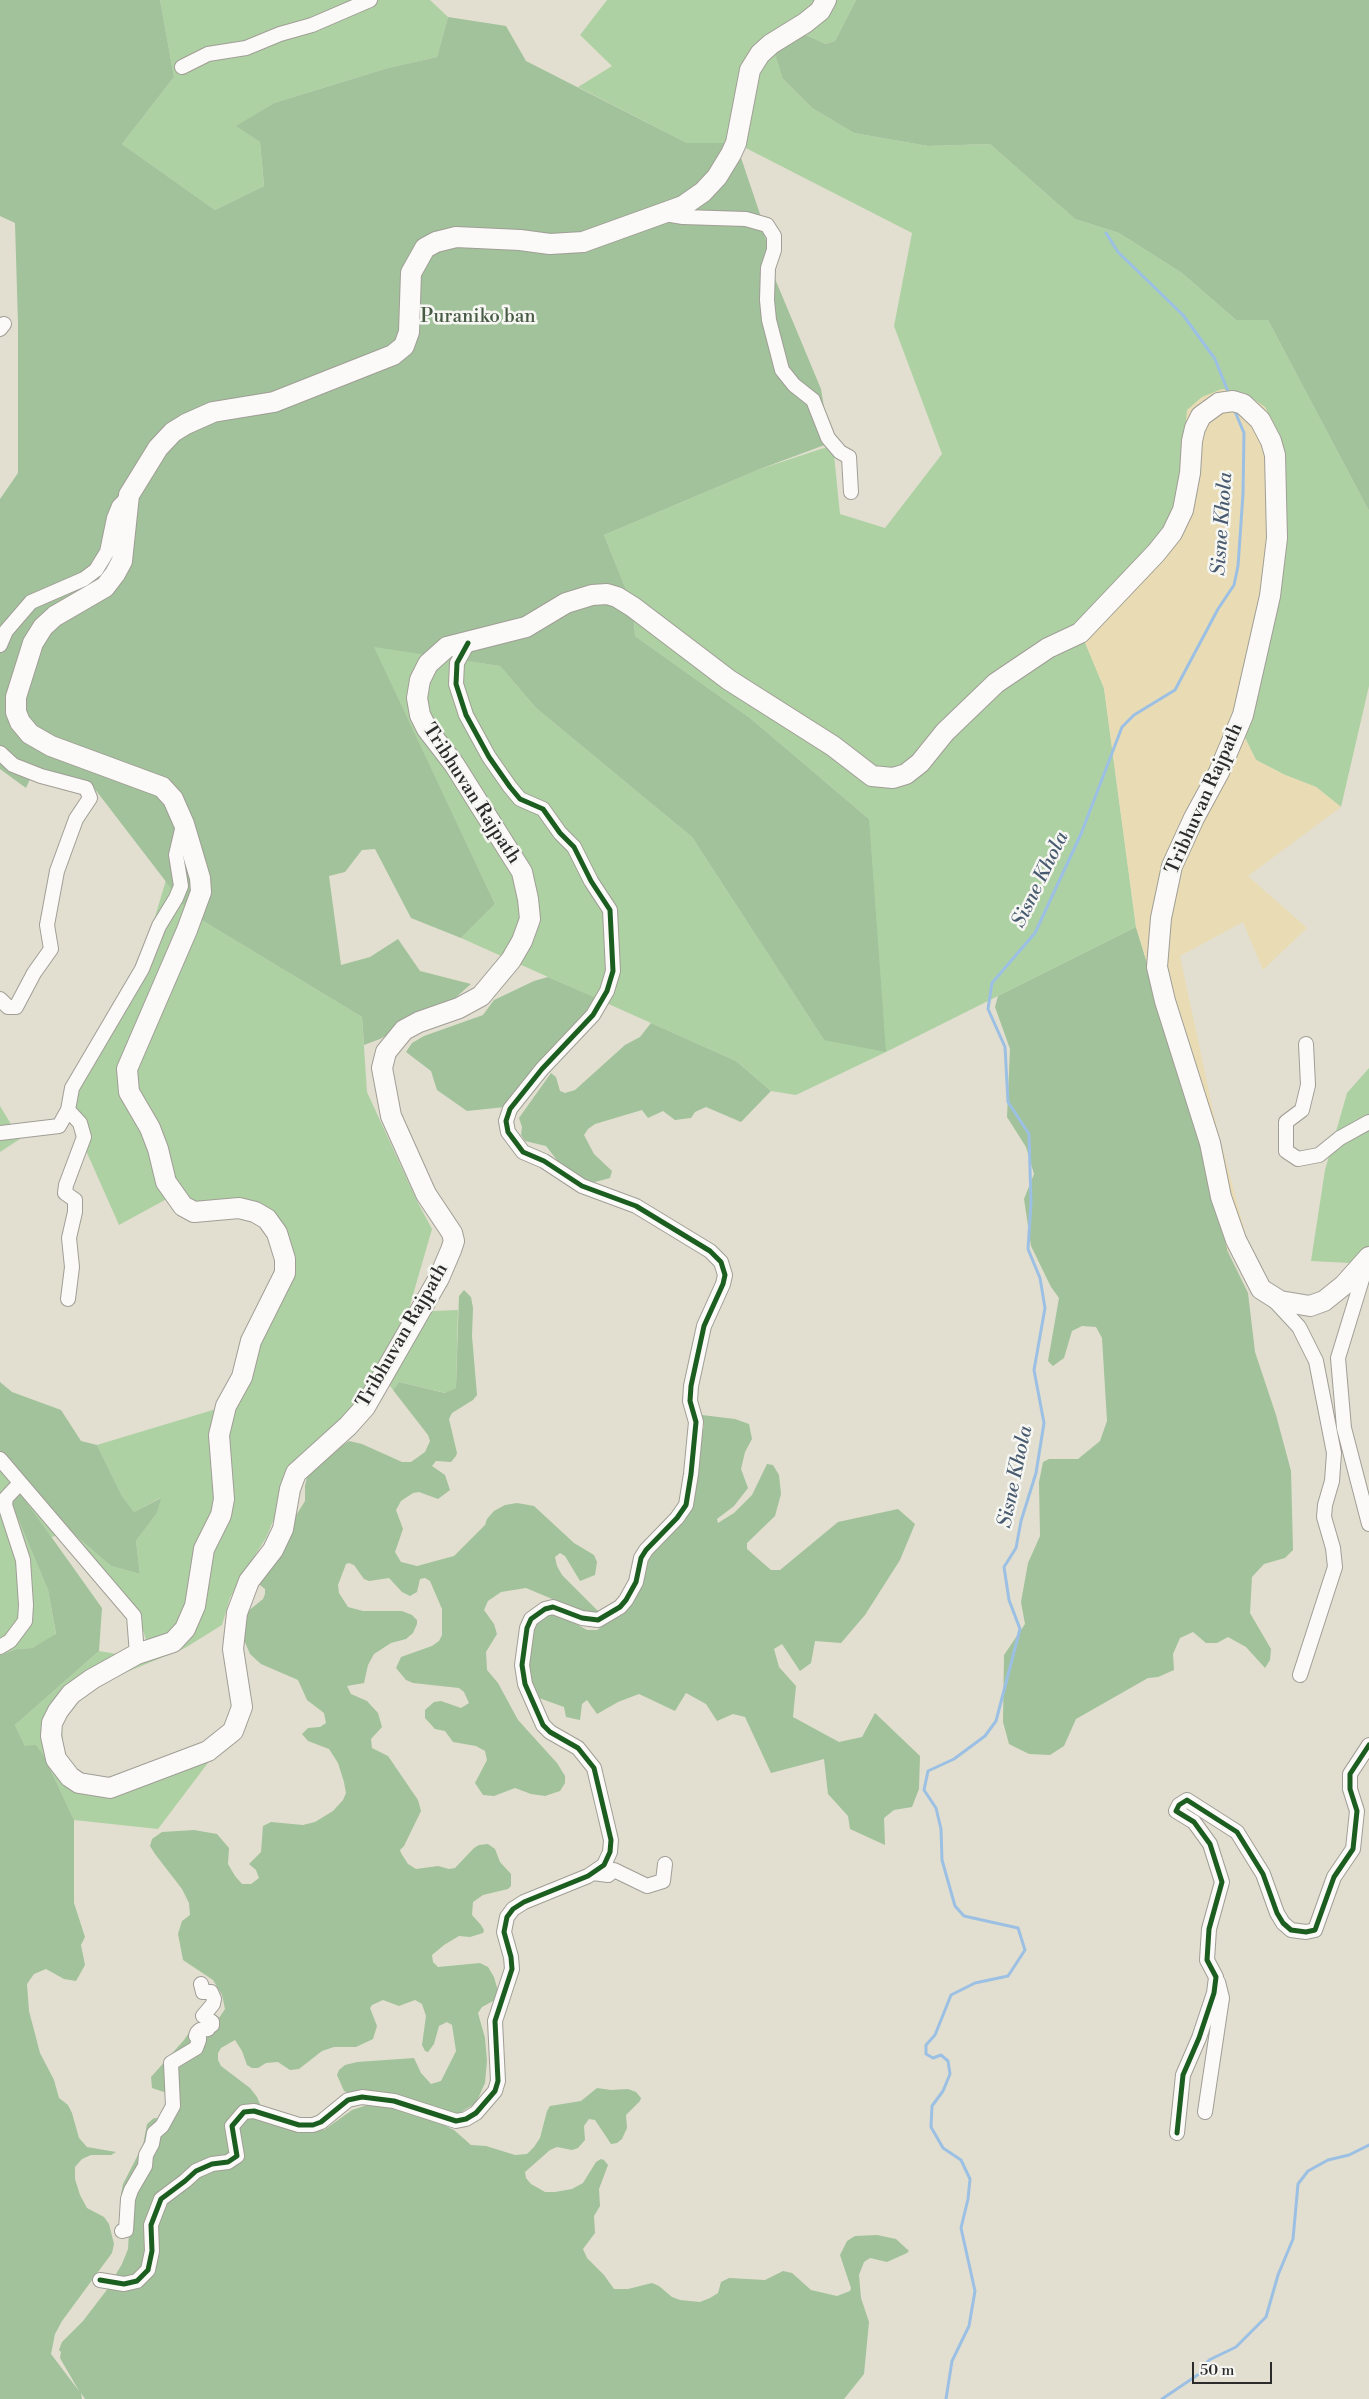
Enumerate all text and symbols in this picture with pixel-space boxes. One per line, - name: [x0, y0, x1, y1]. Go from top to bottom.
- park label: Puraniko ban: [420, 306, 536, 328]
- water label: Sisne Khola: [1207, 472, 1239, 576]
- street label: Tribhuvan Rajpath: [417, 720, 525, 868]
- street label: Tribhuvan Rajpath: [1161, 720, 1249, 878]
- water label: Sisne Khola: [1008, 828, 1074, 932]
- street label: Tribhuvan Rajpath: [352, 1260, 454, 1412]
- water label: Sisne Khola: [993, 1424, 1039, 1530]
- scale bar: [1194, 2352, 1274, 2384]
- text: 50 m: [1200, 2361, 1234, 2380]

